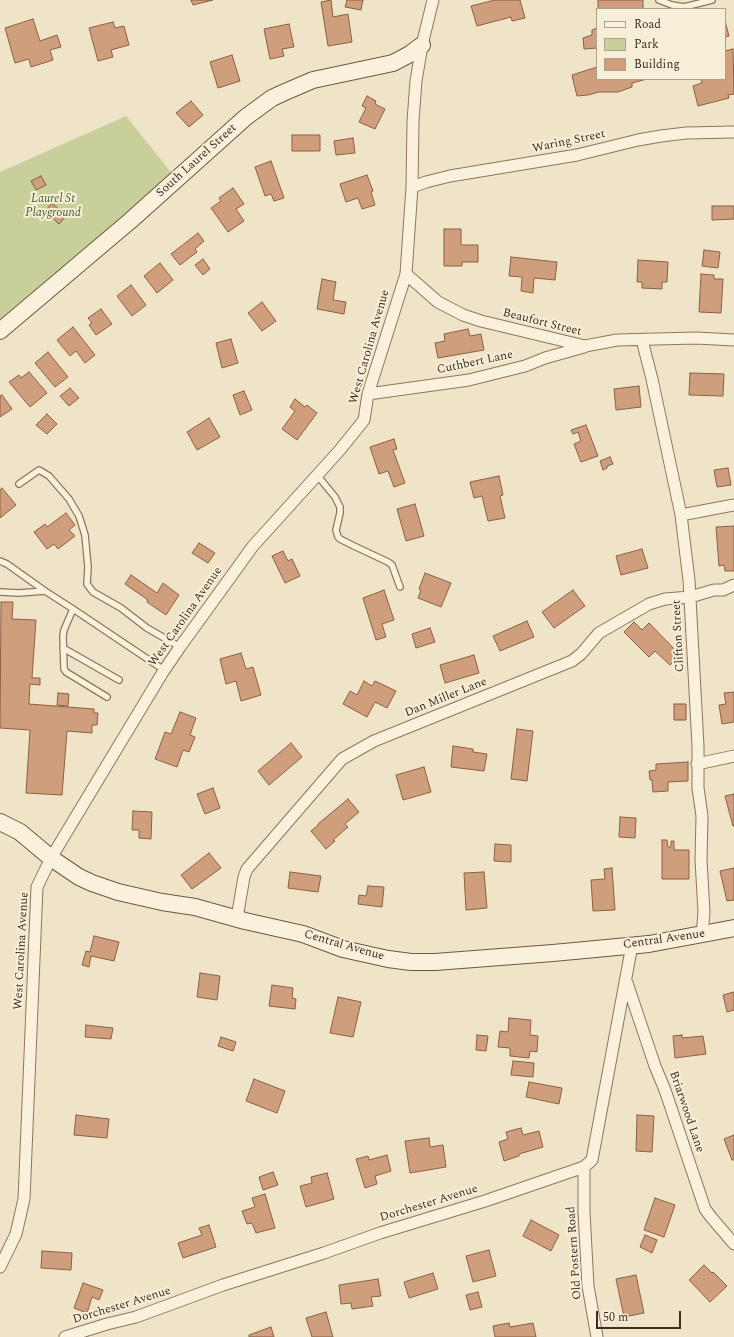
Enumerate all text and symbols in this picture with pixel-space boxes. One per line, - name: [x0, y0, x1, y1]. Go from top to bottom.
- legend: [596, 8, 726, 80]
- text: Road: [634, 15, 661, 34]
- text: Park: [634, 35, 659, 54]
- text: Building: [634, 55, 680, 74]
- street label: South Laurel Street: [154, 121, 240, 201]
- street label: Waring Street: [531, 127, 607, 157]
- park label: Laurel St Playground: [25, 193, 81, 221]
- street label: West Carolina Avenue: [347, 288, 393, 406]
- street label: Beaufort Street: [501, 306, 583, 340]
- street label: Cuthbert Lane: [436, 348, 514, 378]
- street label: West Carolina Avenue: [146, 564, 226, 670]
- street label: Clifton Street: [670, 600, 688, 672]
- street label: Dan Miller Lane: [403, 675, 489, 721]
- street label: West Carolina Avenue: [12, 892, 32, 1010]
- street label: Central Avenue: [622, 927, 706, 953]
- street label: Central Avenue: [302, 928, 386, 964]
- street label: Briarwood Lane: [665, 1069, 707, 1155]
- street label: Dorchester Avenue: [378, 1182, 480, 1226]
- street label: Old Postern Road: [565, 1206, 585, 1300]
- street label: Dorchester Avenue: [71, 1284, 173, 1328]
- scale bar: [598, 1303, 683, 1329]
- text: 50 m: [603, 1308, 628, 1327]

